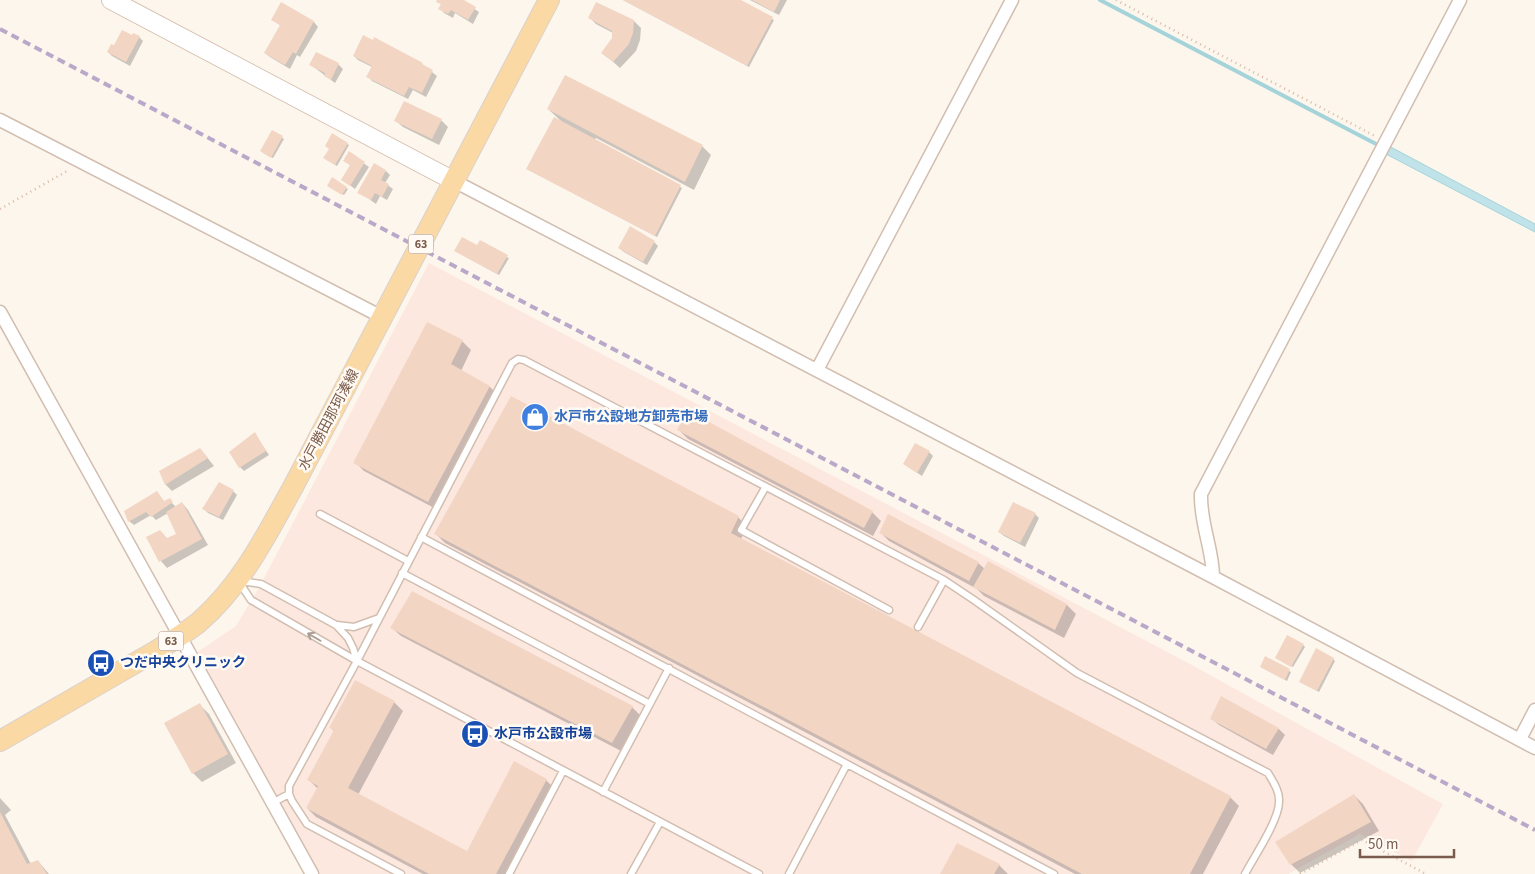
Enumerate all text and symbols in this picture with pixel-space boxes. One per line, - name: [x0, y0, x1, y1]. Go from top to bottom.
- road number: 63: [408, 234, 434, 253]
- street label: 水戸勝田那珂湊線: [294, 366, 364, 474]
- shop icon: 水戸市公設地方卸売市場: [520, 402, 550, 432]
- place label: 水戸市公設地方卸売市場: [554, 407, 708, 427]
- road number: 63: [158, 631, 184, 650]
- one-way arrow: [308, 631, 322, 641]
- bus stop icon: つだ中央クリニック: [86, 648, 116, 678]
- place label: つだ中央クリニック: [120, 653, 246, 673]
- bus stop icon: 水戸市公設市場: [460, 719, 490, 749]
- place label: 水戸市公設市場: [494, 724, 592, 744]
- scale bar: [1360, 826, 1454, 858]
- text: 50 m: [1368, 834, 1398, 855]

